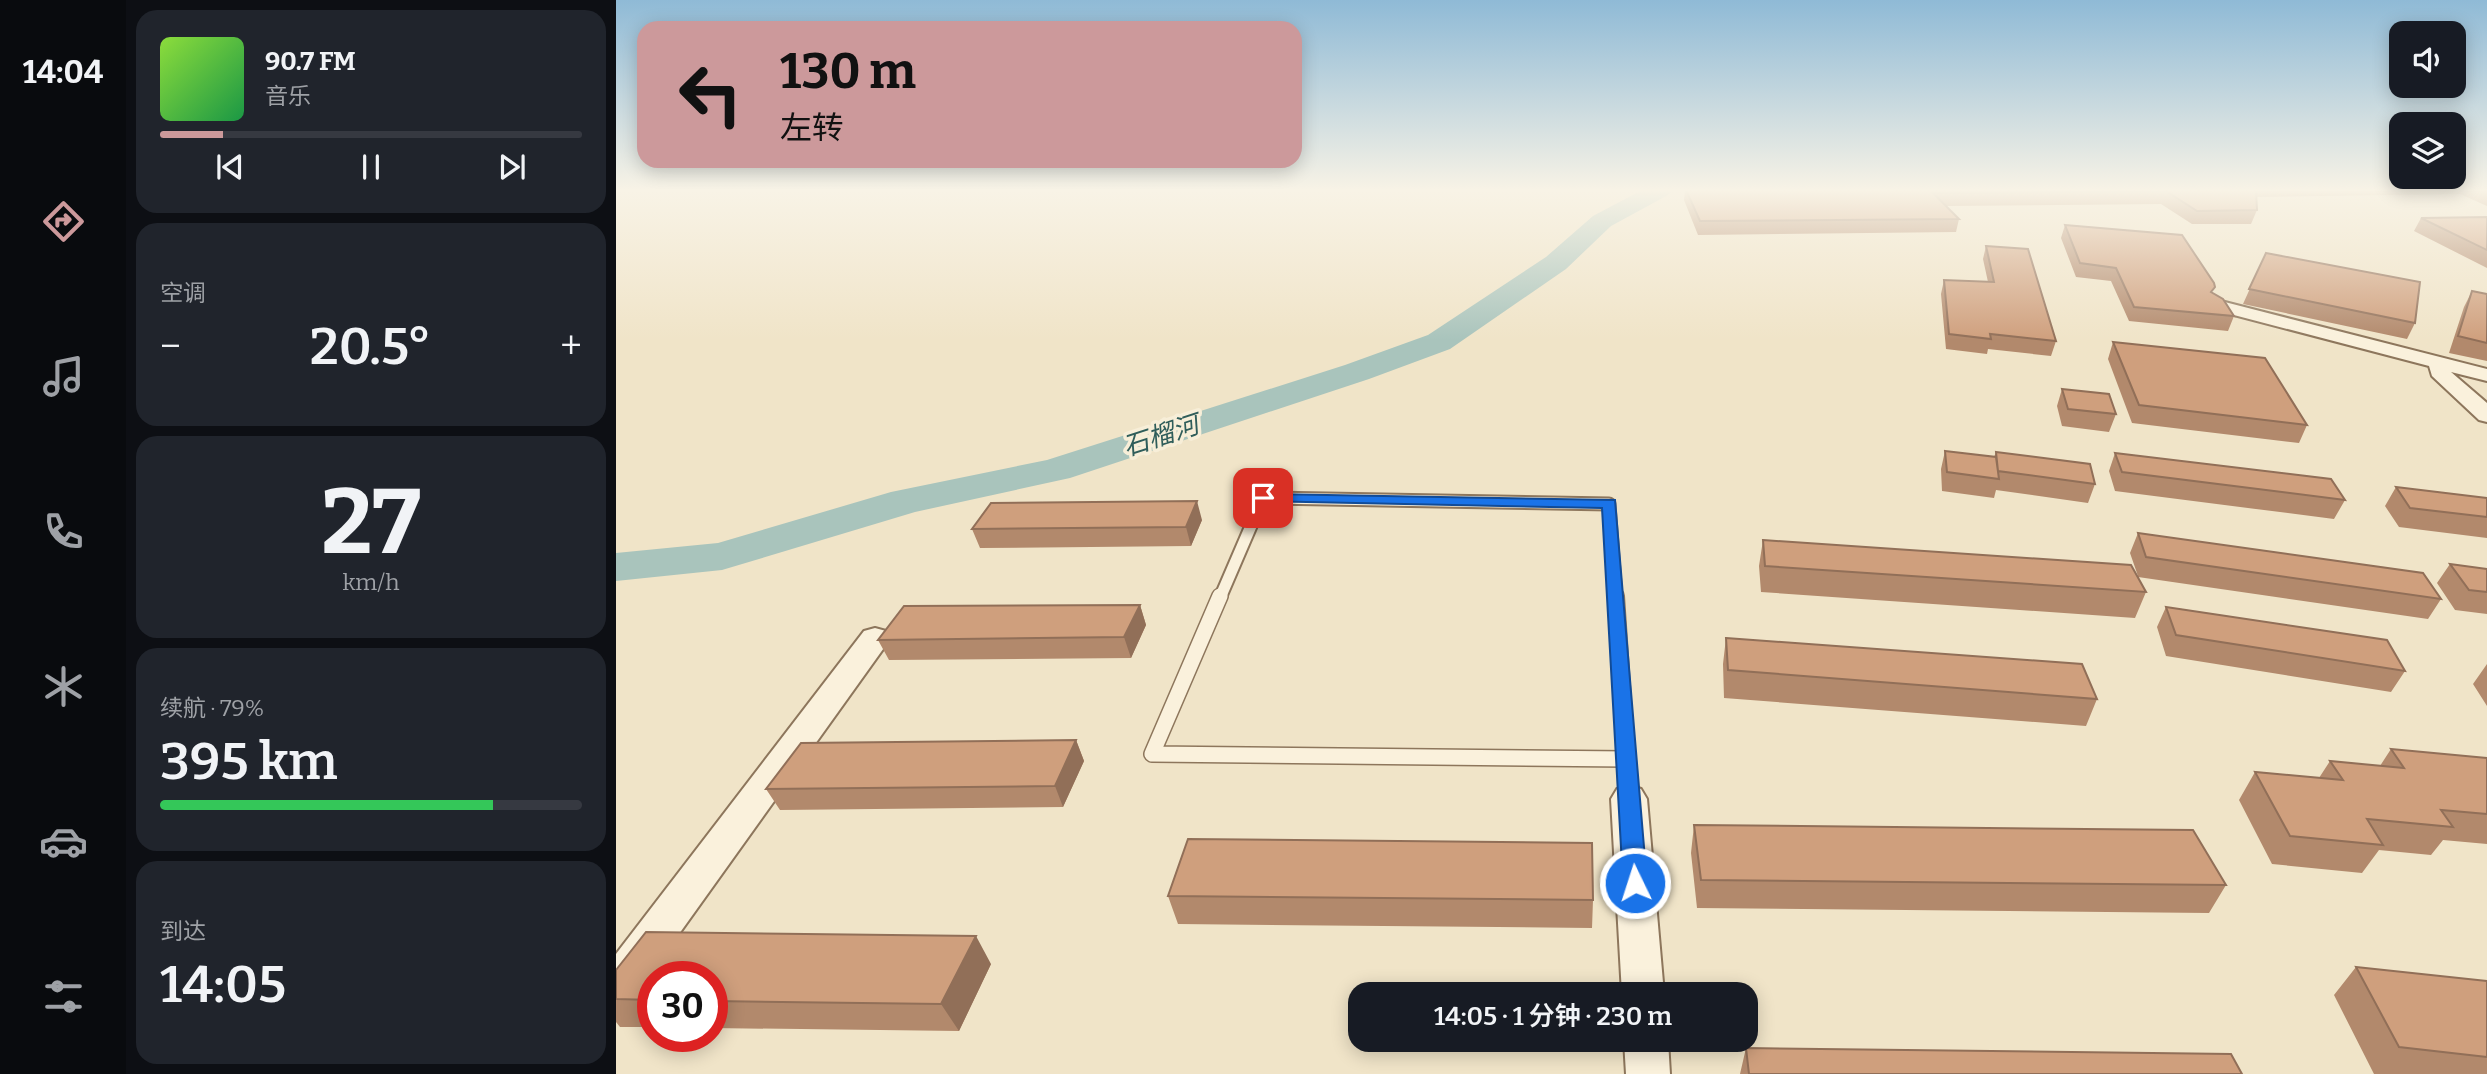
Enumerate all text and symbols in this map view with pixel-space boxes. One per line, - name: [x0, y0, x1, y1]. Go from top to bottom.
- map controls: [2389, 21, 2466, 189]
- button: sound: [2389, 21, 2466, 98]
- text: 130 m: [780, 42, 916, 101]
- text: 90.7 FM: [265, 46, 356, 77]
- icon: left: [665, 49, 756, 140]
- text: 14:04: [23, 53, 103, 91]
- text: 音乐: [265, 82, 311, 110]
- text: 左转: [780, 109, 844, 147]
- button: layers: [2389, 112, 2466, 189]
- icon: previous: [211, 148, 249, 186]
- icon: pause: [352, 148, 390, 186]
- icon: next: [493, 148, 531, 186]
- icon: directions: [39, 197, 88, 246]
- text: 空调: [160, 279, 206, 307]
- text: 20.5°: [310, 315, 432, 378]
- text: −: [160, 323, 181, 369]
- text: +: [560, 323, 582, 369]
- icon: music: [39, 352, 88, 401]
- water label: 石榴河: [1119, 408, 1208, 463]
- text: 27: [321, 468, 421, 577]
- pin: [1233, 468, 1293, 528]
- icon: arrive: [1244, 479, 1282, 517]
- icon: phone: [39, 507, 88, 556]
- text: km/h: [343, 568, 399, 596]
- icon: climate: [39, 662, 88, 711]
- text: 续航 · 79%: [160, 694, 264, 722]
- text: 395 km: [160, 730, 338, 793]
- icon: car: [39, 817, 88, 866]
- position arrow: [1598, 846, 1672, 920]
- text: 到达: [160, 917, 206, 945]
- text: 14:05: [160, 953, 286, 1016]
- speed limit sign: 30: [637, 961, 728, 1052]
- icon: filters: [39, 972, 88, 1021]
- text: 14:05 · 1 分钟 · 230 m: [1434, 1001, 1672, 1032]

